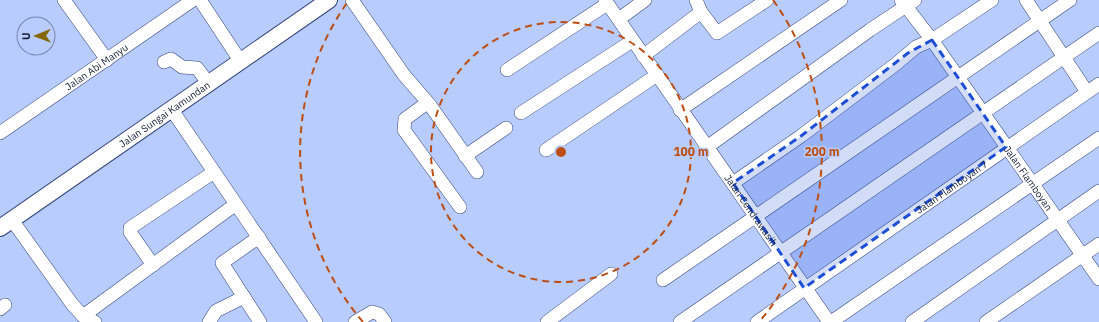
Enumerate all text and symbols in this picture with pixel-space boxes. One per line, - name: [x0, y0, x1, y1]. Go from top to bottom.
- north arrow: [16, 16, 56, 56]
- text: U: [19, 32, 33, 40]
- street label: Jalan Abi Manyu: [63, 41, 131, 93]
- street label: Jalan Sungai Kamundan: [117, 78, 213, 151]
- street label: Jalan Flamboyan: [1001, 143, 1055, 213]
- text: 100 m: [673, 144, 709, 159]
- text: 200 m: [804, 144, 840, 159]
- centre of rings: [554, 145, 568, 159]
- street label: Jalan Flamboyan 7: [913, 158, 990, 217]
- street label: Jalan Cendrawasih: [721, 172, 780, 249]

